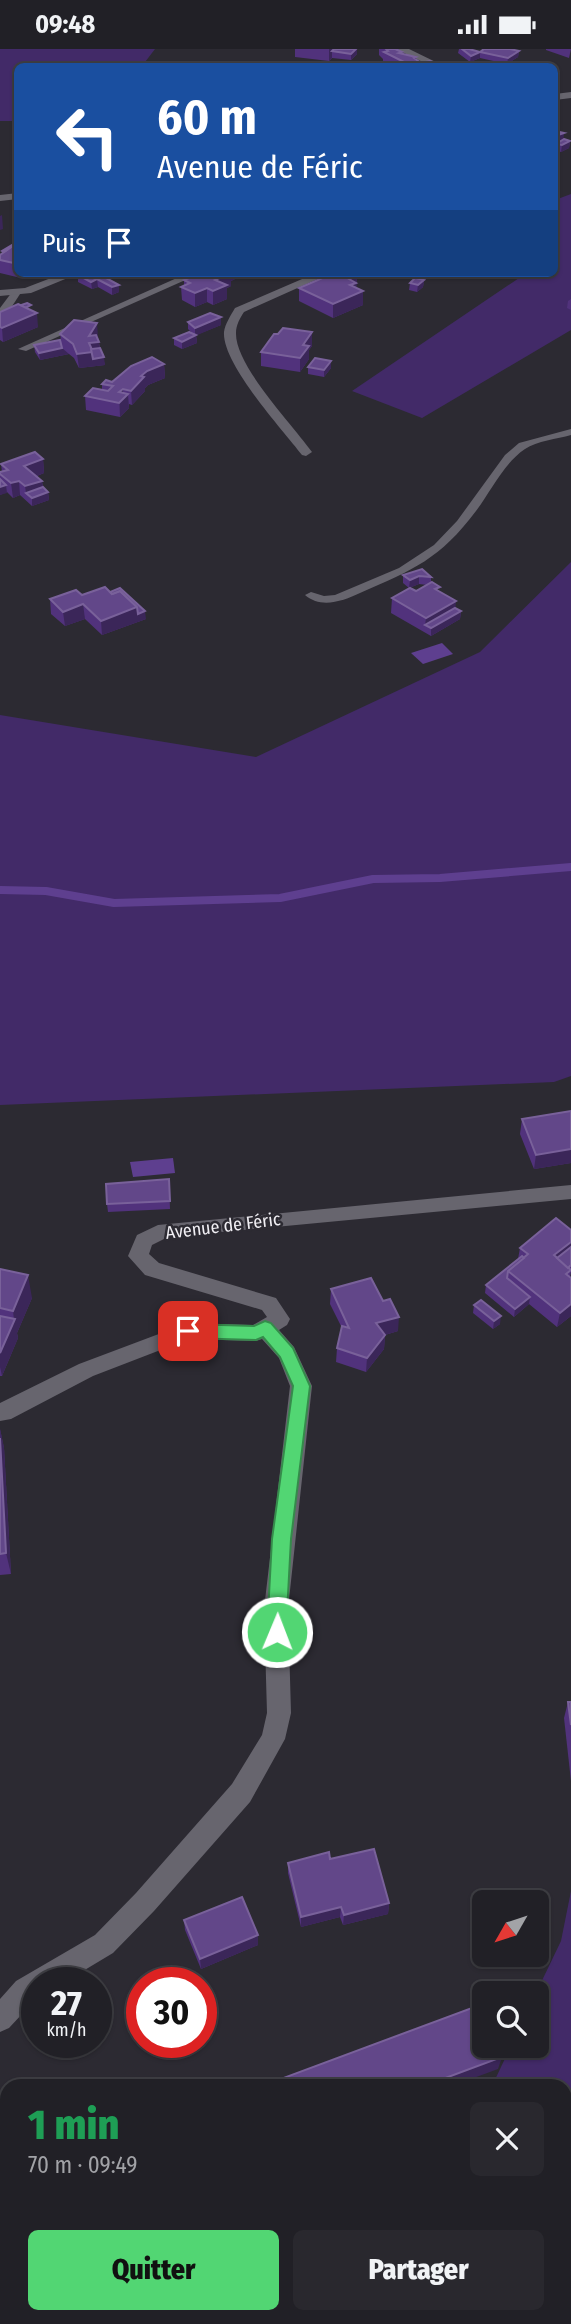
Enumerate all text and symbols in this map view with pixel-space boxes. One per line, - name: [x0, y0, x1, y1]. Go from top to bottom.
- text: 09:48: [35, 9, 95, 40]
- text: 60 m: [157, 88, 257, 147]
- icon: left: [42, 91, 133, 182]
- text: Avenue de Féric: [157, 148, 363, 186]
- icon: arrive: [100, 224, 138, 262]
- text: Puis: [42, 228, 86, 259]
- street label: Avenue de Féric: [164, 1208, 282, 1244]
- pin: [158, 1301, 218, 1361]
- icon: arrive: [169, 1312, 207, 1350]
- position arrow: [240, 1595, 314, 1669]
- north arrow: [472, 1890, 550, 1967]
- map controls: [472, 1890, 549, 2058]
- speed limit sign: 30: [126, 1967, 217, 2058]
- button: search: [472, 1981, 549, 2058]
- text: 27: [51, 1982, 82, 2024]
- text: km/h: [46, 2019, 87, 2041]
- text: 1 min: [28, 2100, 119, 2150]
- button: close: [470, 2102, 544, 2176]
- text: 70 m · 09:49: [28, 2151, 137, 2179]
- button: Quitter: [28, 2230, 279, 2310]
- button: Partager: [293, 2230, 544, 2310]

